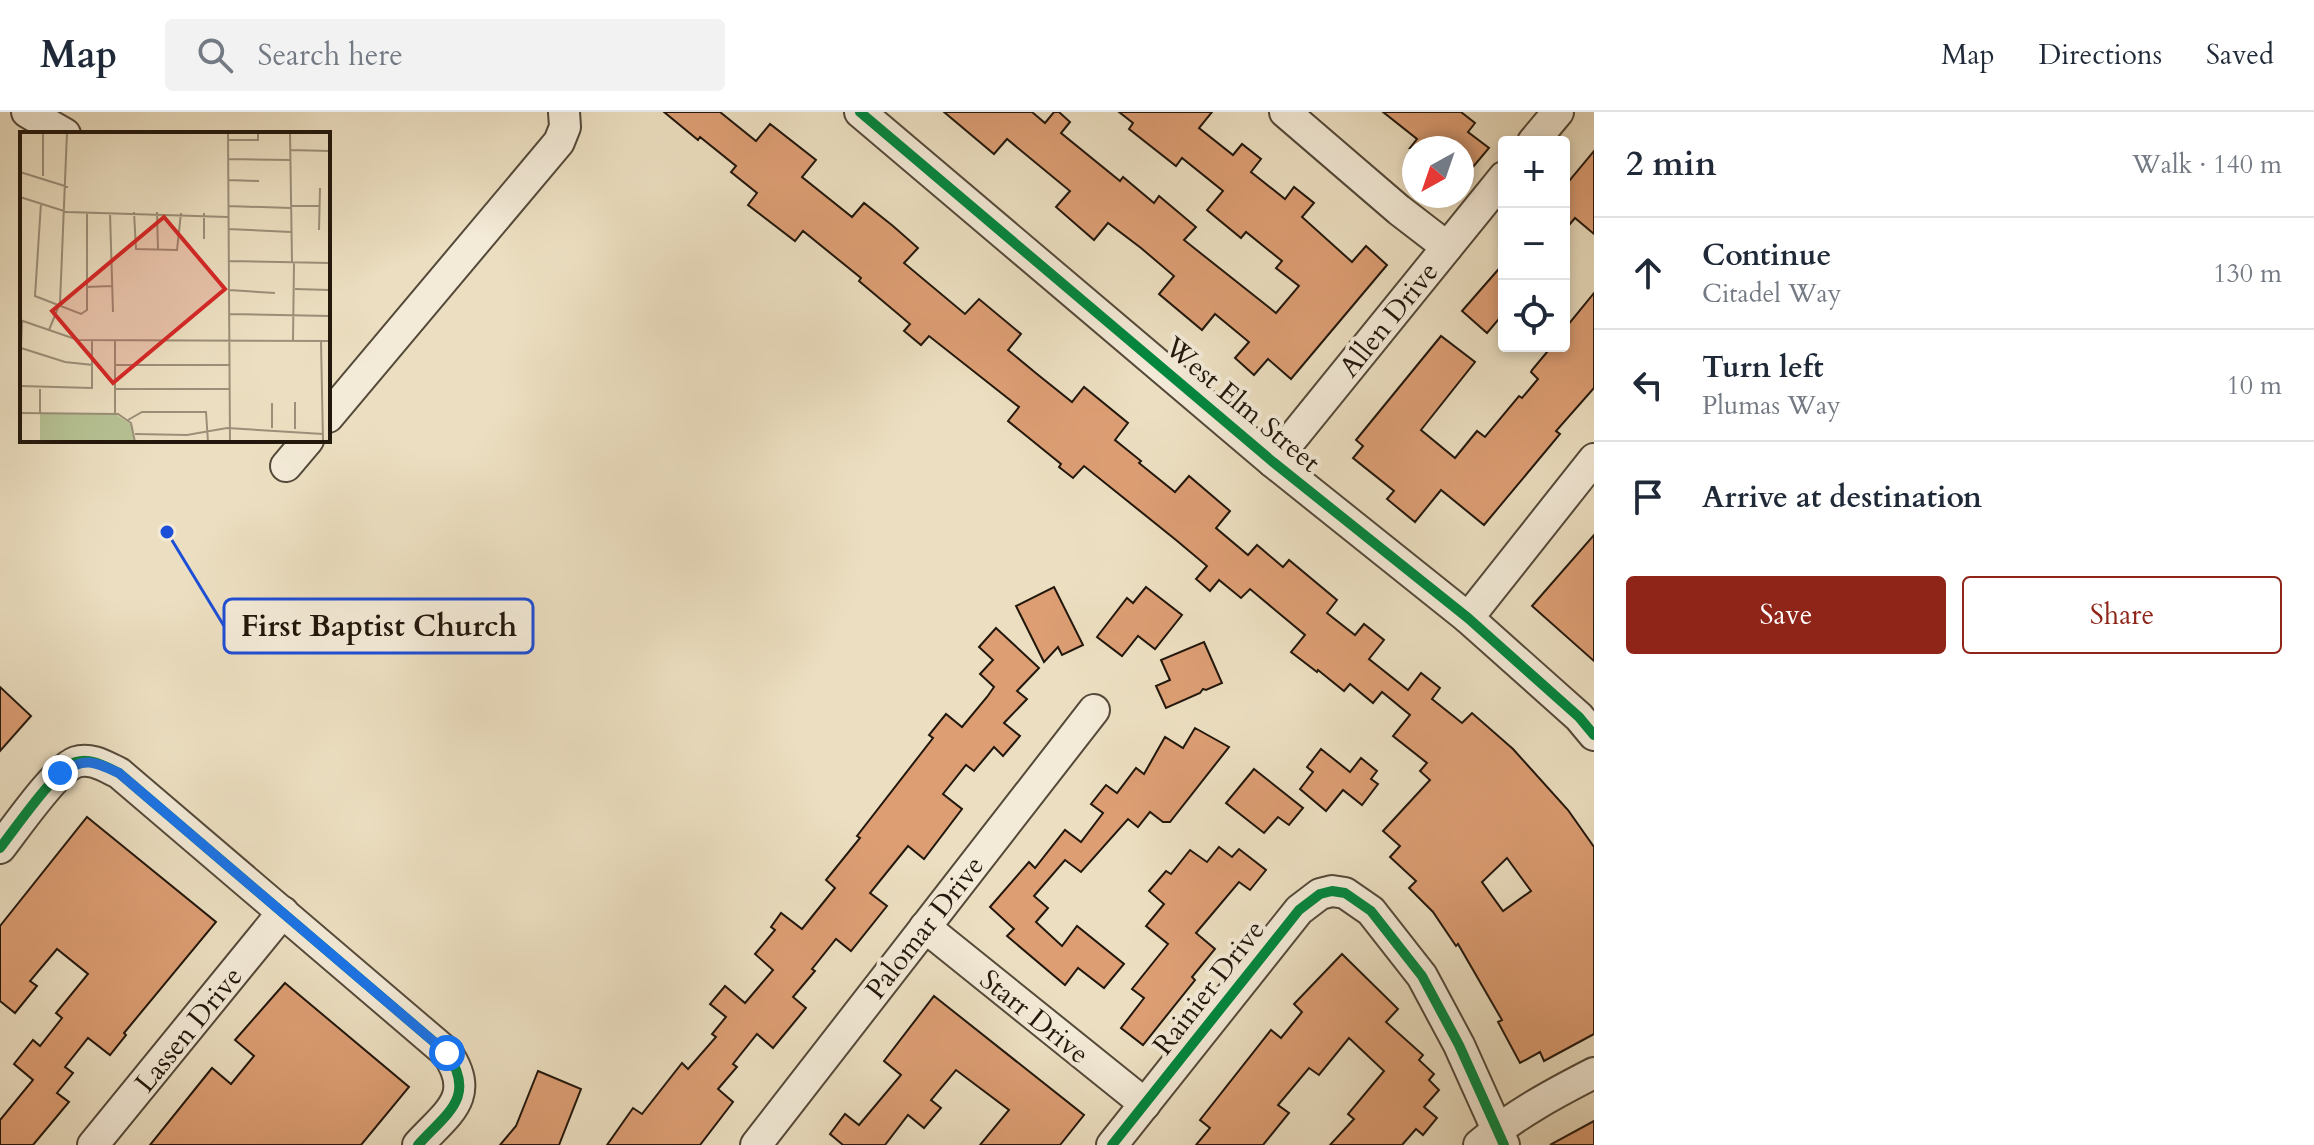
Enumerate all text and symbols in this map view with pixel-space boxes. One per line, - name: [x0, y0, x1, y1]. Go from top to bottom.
- search box: [165, 19, 725, 91]
- text: Map: [40, 29, 117, 81]
- icon: search: [193, 33, 237, 77]
- text: Search here: [257, 35, 403, 76]
- text: Map: [1941, 36, 1995, 74]
- text: Directions: [2039, 36, 2162, 74]
- text: Saved: [2206, 36, 2274, 74]
- inset map: [20, 132, 330, 442]
- north arrow: [1402, 136, 1474, 208]
- map controls: [1498, 136, 1570, 352]
- button: +: [1498, 136, 1570, 208]
- text: 2 min: [1626, 141, 1717, 187]
- text: Walk · 140 m: [2132, 147, 2282, 182]
- button: −: [1498, 208, 1570, 280]
- text: Continue: [1702, 235, 1831, 276]
- icon: ahead: [1626, 251, 1670, 295]
- street label: Allen Drive: [1331, 254, 1447, 385]
- text: 130 m: [2213, 256, 2282, 291]
- text: Citadel Way: [1702, 276, 1842, 311]
- button: locate: [1498, 280, 1570, 352]
- street label: West Elm Street: [1156, 328, 1328, 481]
- text: Turn left: [1702, 347, 1824, 388]
- icon: left: [1626, 363, 1670, 407]
- text: 10 m: [2226, 368, 2282, 403]
- text: Plumas Way: [1702, 388, 1841, 423]
- icon: arrive: [1626, 475, 1670, 519]
- text: Arrive at destination: [1702, 477, 1982, 518]
- button: Save: [1626, 576, 1946, 654]
- button: Share: [1962, 576, 2282, 654]
- callout: First Baptist Church: [224, 599, 533, 653]
- text: First Baptist Church: [241, 606, 517, 647]
- route end: [42, 755, 78, 791]
- street label: Palomar Drive: [857, 848, 993, 1007]
- street label: Rainier Drive: [1144, 912, 1273, 1063]
- street label: Lassen Drive: [126, 959, 251, 1101]
- street label: Starr Drive: [972, 961, 1097, 1073]
- route start: [429, 1035, 465, 1071]

